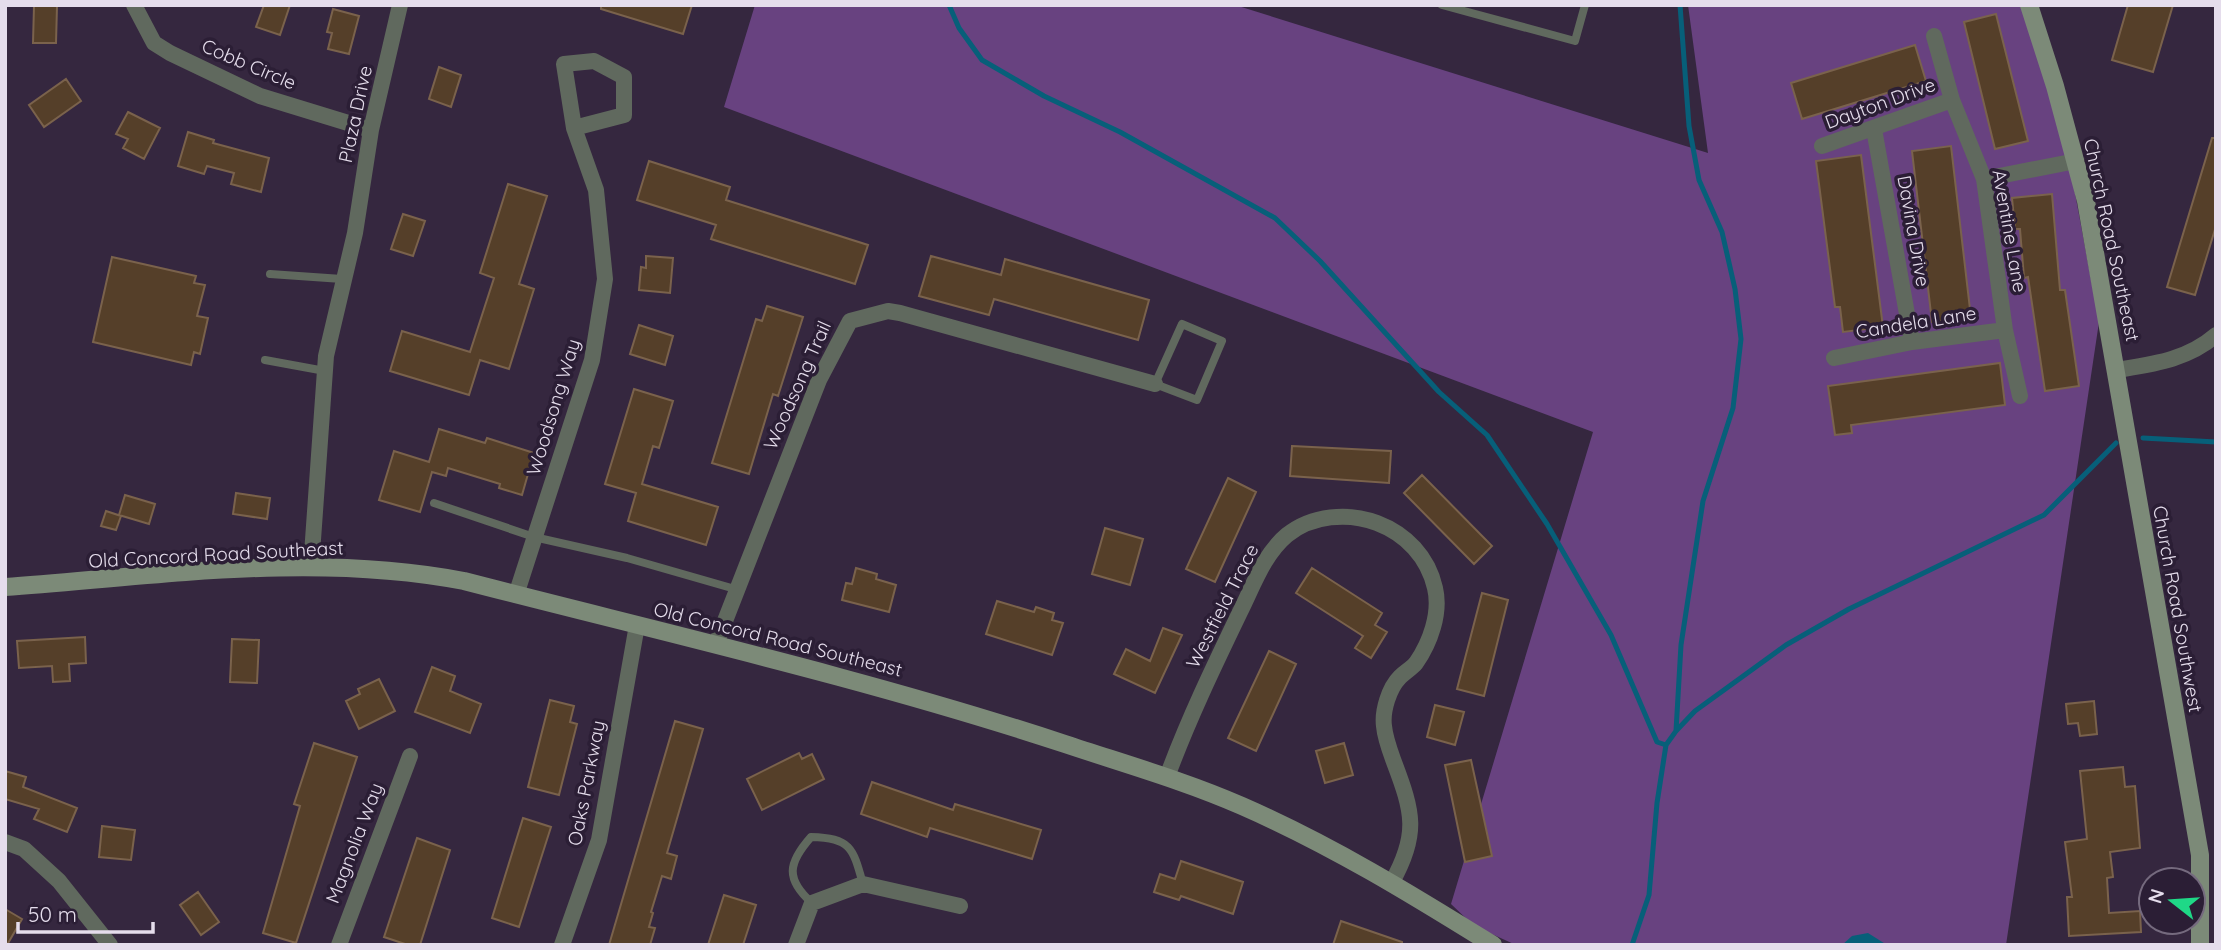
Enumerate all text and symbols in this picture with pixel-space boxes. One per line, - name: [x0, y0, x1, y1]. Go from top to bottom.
- street label: Cobb Circle: [198, 33, 300, 95]
- street label: Plaza Drive: [333, 63, 377, 165]
- street label: Dayton Drive: [1822, 72, 1938, 134]
- street label: Church Road Southeast: [2079, 136, 2145, 344]
- street label: Aventine Lane: [1987, 168, 2033, 294]
- street label: Davina Drive: [1892, 174, 1936, 288]
- street label: Candela Lane: [1854, 301, 1978, 343]
- street label: Woodsong Trail: [758, 317, 836, 453]
- street label: Woodsong Way: [521, 336, 585, 478]
- street label: Church Road Southwest: [2148, 504, 2208, 714]
- street label: Old Concord Road Southeast: [88, 535, 344, 573]
- street label: Westfield Trace: [1180, 540, 1264, 672]
- street label: Old Concord Road Southeast: [651, 596, 905, 682]
- street label: Oaks Parkway: [562, 718, 610, 848]
- street label: Magnolia Way: [320, 779, 388, 907]
- north arrow: [2137, 866, 2207, 936]
- text: N: [2142, 886, 2169, 906]
- scale bar: [18, 890, 152, 934]
- text: 50 m: [28, 901, 77, 927]

